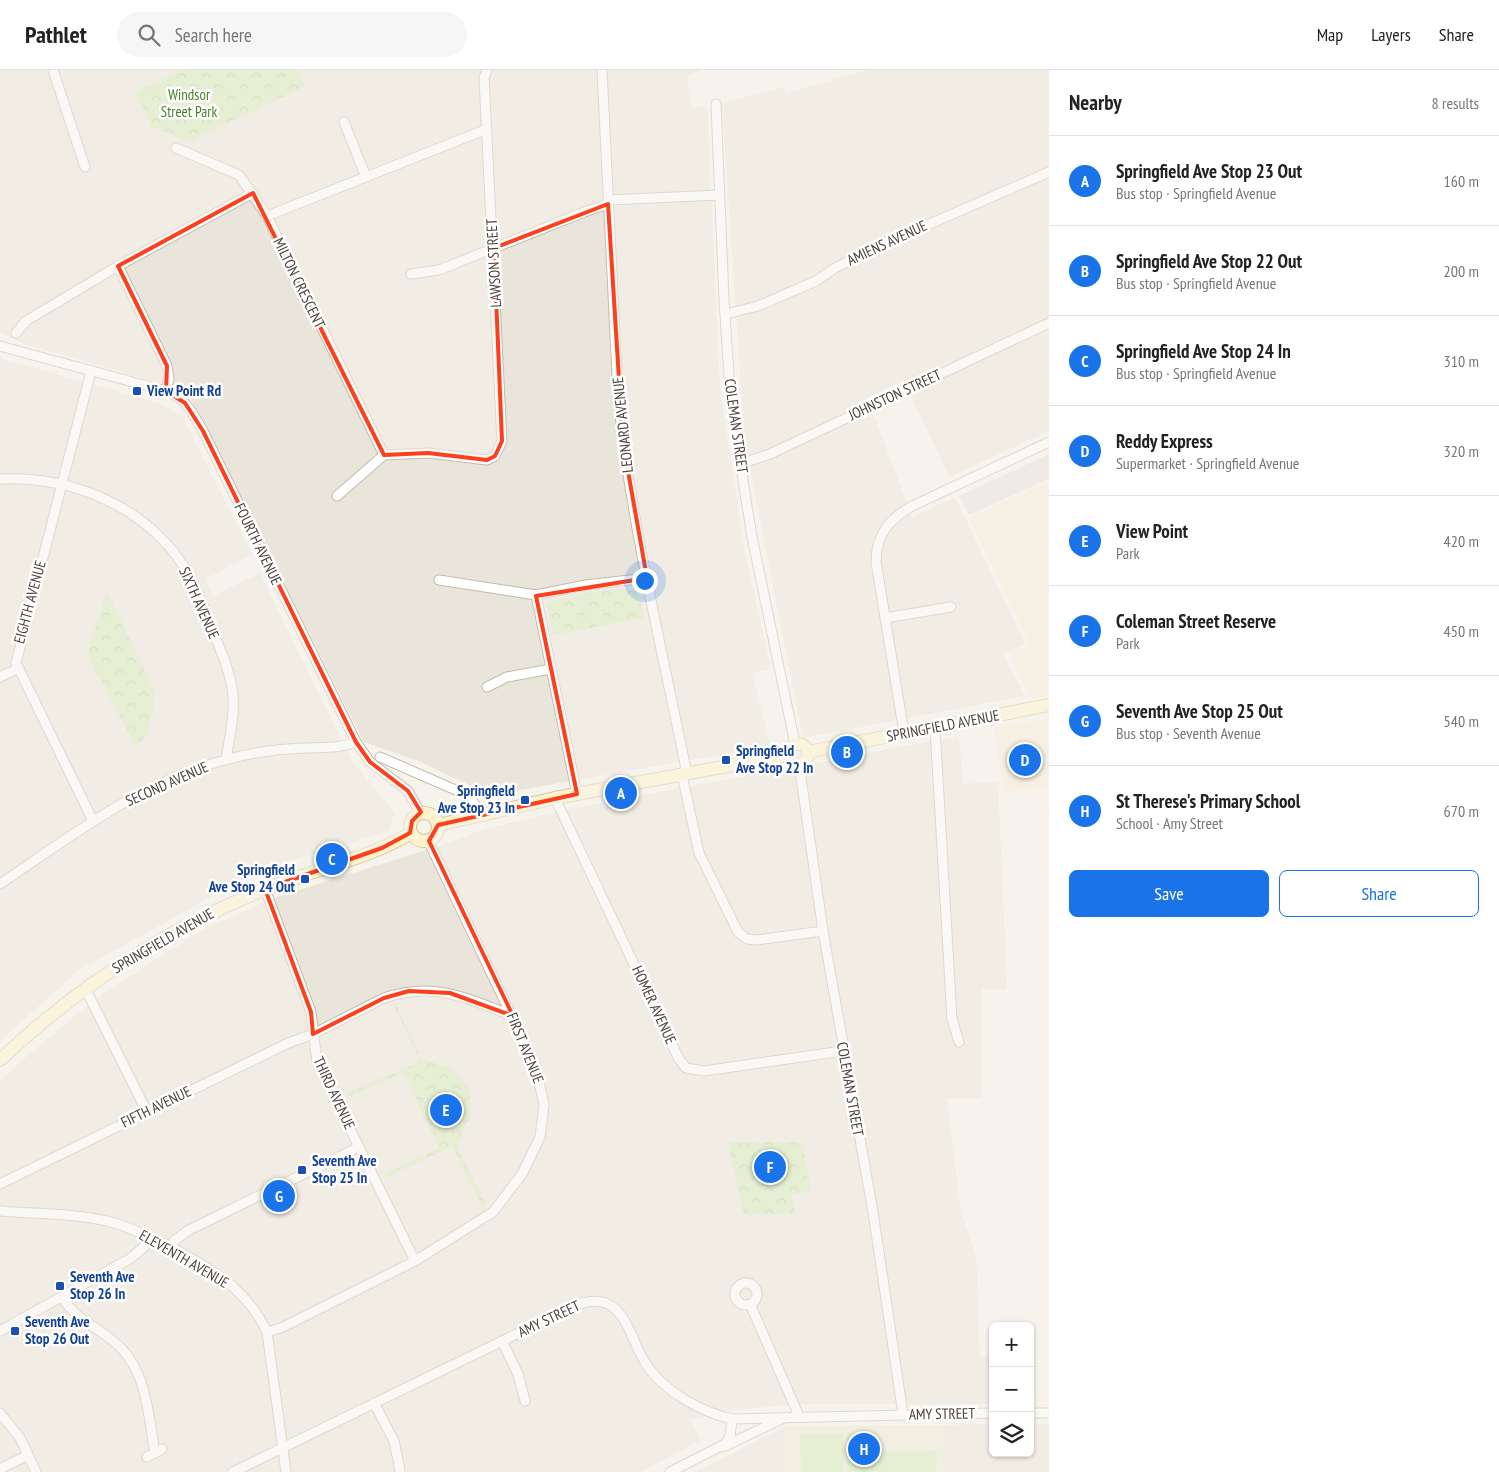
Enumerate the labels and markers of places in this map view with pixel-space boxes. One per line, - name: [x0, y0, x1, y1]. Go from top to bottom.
- place label: View Point Rd: [146, 381, 222, 400]
- marker: View Point Rd: [131, 385, 143, 397]
- pin: B: [831, 733, 863, 771]
- place label: Springfield Ave Stop 22 In: [735, 741, 814, 777]
- pin: D: [1009, 741, 1041, 779]
- marker: Springfield Ave Stop 22 In: [720, 754, 732, 766]
- pin: A: [605, 774, 637, 812]
- place label: Springfield Ave Stop 23 In: [437, 781, 515, 817]
- marker: Springfield Ave Stop 23 In: [519, 794, 531, 806]
- pin: C: [316, 840, 348, 878]
- place label: Springfield Ave Stop 24 Out: [208, 860, 296, 896]
- marker: Springfield Ave Stop 24 Out: [299, 873, 311, 885]
- pin: E: [430, 1091, 462, 1129]
- pin: F: [754, 1148, 786, 1186]
- place label: Seventh Ave Stop 25 In: [312, 1151, 377, 1187]
- marker: Seventh Ave Stop 25 In: [296, 1164, 308, 1176]
- pin: G: [263, 1177, 295, 1215]
- place label: Seventh Ave Stop 26 In: [70, 1267, 135, 1303]
- marker: Seventh Ave Stop 26 In: [54, 1280, 66, 1292]
- place label: Seventh Ave Stop 26 Out: [25, 1312, 90, 1348]
- marker: Seventh Ave Stop 26 Out: [9, 1325, 21, 1337]
- pin: H: [848, 1430, 880, 1468]

